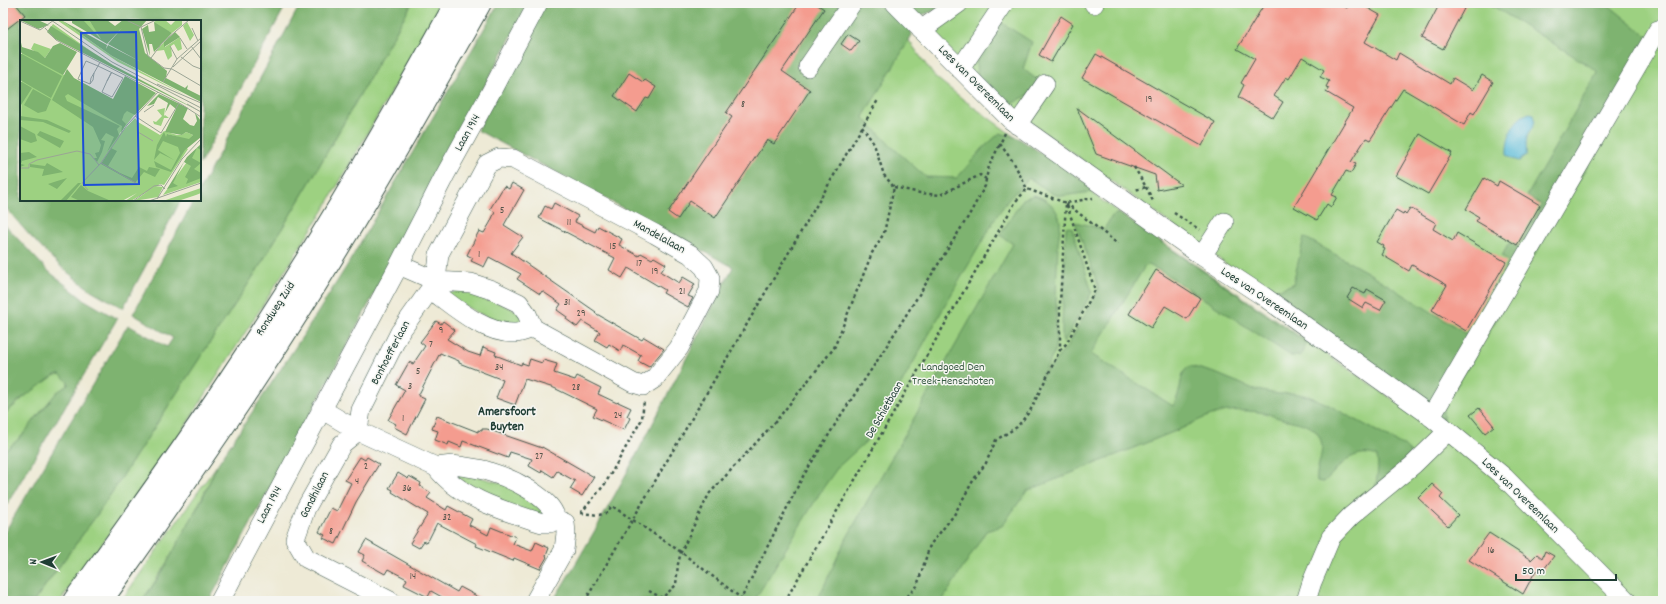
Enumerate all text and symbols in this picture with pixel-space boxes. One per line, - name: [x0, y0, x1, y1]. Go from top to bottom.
- inset map: [20, 20, 201, 201]
- street label: Loes van Overeemlaan: [934, 42, 1019, 127]
- house number: 19: [1146, 93, 1152, 107]
- house number: 8: [741, 98, 745, 112]
- street label: Laan 1914: [451, 111, 485, 155]
- house number: 5: [500, 204, 505, 218]
- house number: 11: [567, 216, 571, 230]
- street label: Mandelalaan: [630, 216, 689, 259]
- house number: 15: [610, 240, 617, 254]
- house number: 1: [478, 248, 480, 262]
- house number: 17: [636, 257, 642, 271]
- street label: Loes van Overeemlaan: [1217, 263, 1312, 335]
- house number: 19: [652, 265, 658, 279]
- street label: Rondweg Zuid: [252, 279, 300, 339]
- house number: 21: [679, 285, 685, 299]
- house number: 31: [564, 296, 570, 310]
- house number: 29: [577, 307, 585, 321]
- street label: Bonhoefferlaan: [367, 318, 415, 388]
- house number: 9: [439, 324, 443, 338]
- house number: 7: [429, 338, 433, 352]
- park label: Landgoed Den Treek-Henschoten: [912, 359, 994, 390]
- house number: 34: [495, 361, 503, 375]
- house number: 5: [416, 365, 421, 379]
- street label: De Schietbaan: [862, 378, 909, 442]
- house number: 3: [408, 380, 412, 394]
- house number: 28: [572, 381, 580, 395]
- district label: Amersfoort Buyten: [478, 403, 536, 437]
- house number: 24: [614, 409, 622, 423]
- house number: 1: [402, 412, 404, 426]
- house number: 27: [535, 450, 543, 464]
- street label: Loes van Overeemlaan: [1477, 454, 1563, 538]
- house number: 2: [364, 460, 368, 474]
- street label: Gandhilaan: [296, 468, 334, 521]
- house number: 4: [355, 475, 359, 489]
- house number: 36: [402, 482, 412, 496]
- street label: Laan 1914: [253, 483, 287, 527]
- house number: 32: [443, 511, 451, 525]
- house number: 8: [329, 525, 333, 539]
- north arrow: [22, 542, 62, 582]
- house number: 16: [1487, 544, 1495, 558]
- scale bar: [1516, 556, 1616, 582]
- text: N: [26, 558, 42, 565]
- text: 50 m: [1522, 563, 1545, 580]
- house number: 14: [410, 570, 416, 584]

